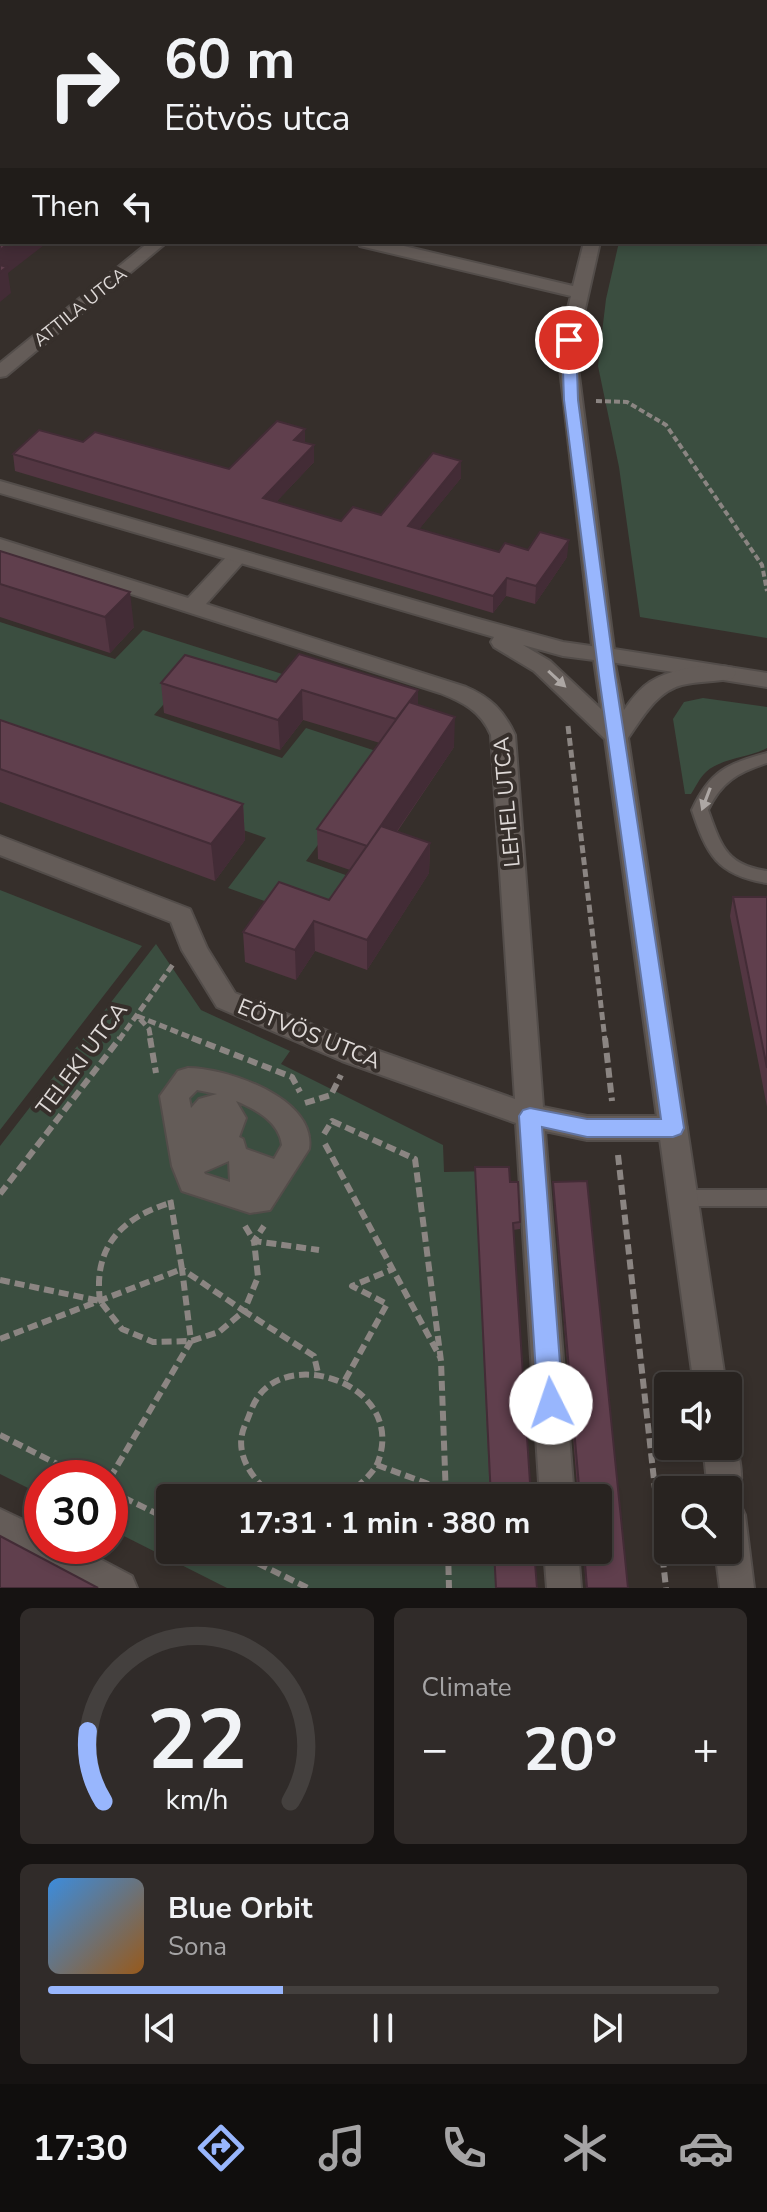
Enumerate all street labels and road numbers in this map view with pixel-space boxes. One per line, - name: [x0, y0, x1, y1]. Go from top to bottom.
- street label: ATTILA UTCA: [28, 262, 132, 352]
- street label: LEHEL UTCA: [486, 736, 528, 868]
- street label: EÖTVÖS UTCA: [233, 992, 385, 1076]
- street label: TELEKI UTCA: [30, 996, 134, 1122]

